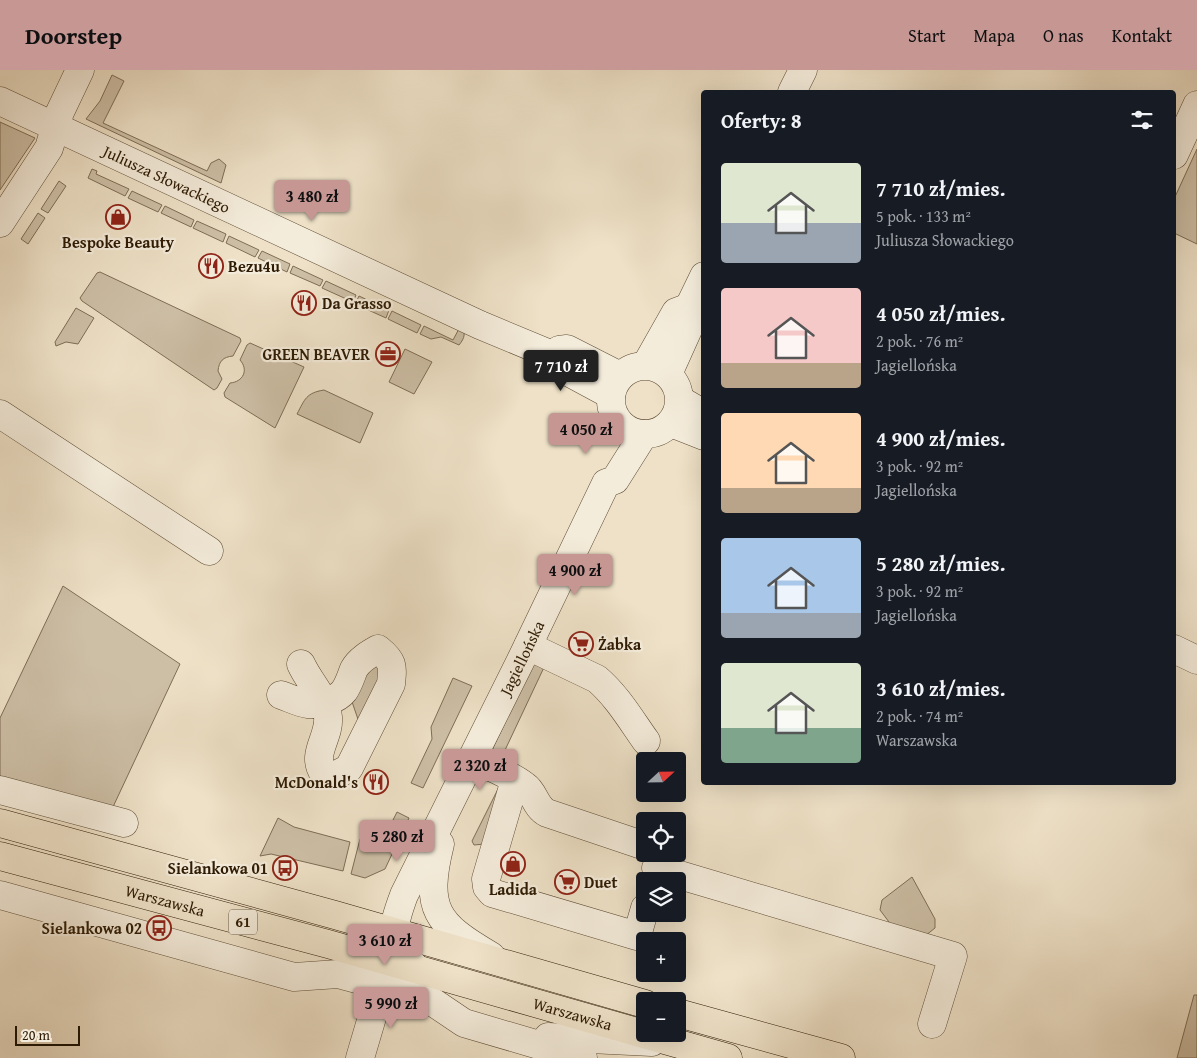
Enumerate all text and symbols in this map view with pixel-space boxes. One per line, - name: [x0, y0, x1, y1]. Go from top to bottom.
- text: Doorstep: [25, 18, 122, 53]
- text: Start: [908, 22, 946, 49]
- text: Mapa: [974, 22, 1015, 49]
- text: O nas: [1043, 22, 1084, 49]
- text: Kontakt: [1112, 22, 1172, 49]
- text: Oferty: 8: [721, 105, 802, 136]
- icon: filters: [1128, 106, 1156, 134]
- street label: Juliusza Słowackiego: [97, 138, 234, 219]
- text: 7 710 zł/mies.: [876, 173, 1006, 204]
- pin: 3 480 zł: [260, 180, 364, 222]
- icon: home: [761, 183, 821, 243]
- text: 3 480 zł: [285, 184, 339, 208]
- shop icon: Bespoke Beauty: [105, 204, 131, 230]
- text: 5 pok. · 133 m²: [876, 204, 971, 228]
- text: Juliusza Słowackiego: [876, 228, 1014, 252]
- place label: Bespoke Beauty: [62, 230, 175, 254]
- restaurant icon: Bezu4u: [198, 253, 224, 279]
- place label: Bezu4u: [228, 254, 281, 278]
- restaurant icon: Da Grasso: [291, 290, 317, 316]
- place label: Da Grasso: [322, 291, 392, 315]
- text: 4 050 zł/mies.: [876, 298, 1006, 329]
- icon: home: [761, 308, 821, 368]
- text: 2 pok. · 76 m²: [876, 329, 963, 353]
- office icon: GREEN BEAVER: [375, 341, 401, 367]
- place label: GREEN BEAVER: [262, 342, 370, 366]
- pin: 7 710 zł: [509, 350, 613, 392]
- text: Jagiellońska: [876, 353, 957, 377]
- text: 7 710 zł: [534, 354, 588, 378]
- pin: 4 050 zł: [534, 412, 638, 455]
- text: 4 050 zł: [559, 417, 613, 441]
- text: 4 900 zł/mies.: [876, 423, 1006, 454]
- icon: home: [761, 433, 821, 493]
- text: 3 pok. · 92 m²: [876, 454, 963, 478]
- text: Jagiellońska: [876, 478, 957, 502]
- text: 5 280 zł/mies.: [876, 548, 1006, 579]
- pin: 4 900 zł: [523, 554, 627, 596]
- text: 4 900 zł: [548, 558, 602, 582]
- icon: home: [761, 558, 821, 618]
- text: 3 pok. · 92 m²: [876, 579, 963, 603]
- text: Jagiellońska: [876, 603, 957, 627]
- street label: Jagiellońska: [492, 616, 550, 701]
- supermarket icon: Żabka: [568, 631, 594, 657]
- place label: Żabka: [598, 632, 642, 656]
- text: 3 610 zł/mies.: [876, 673, 1006, 704]
- icon: home: [761, 683, 821, 743]
- text: 2 pok. · 74 m²: [876, 704, 963, 728]
- text: Warszawska: [876, 728, 957, 752]
- pin: 2 320 zł: [428, 748, 532, 791]
- north arrow: [636, 752, 686, 802]
- map controls: [636, 752, 686, 1042]
- text: 2 320 zł: [453, 753, 507, 777]
- restaurant icon: McDonald's: [363, 769, 389, 795]
- place label: McDonald's: [275, 770, 358, 794]
- button: locate: [636, 812, 686, 862]
- pin: 5 280 zł: [345, 820, 449, 862]
- text: 5 280 zł: [370, 824, 424, 848]
- shop icon: Ladida: [500, 851, 526, 877]
- bus stop icon: Sielankowa 01: [272, 855, 298, 881]
- place label: Sielankowa 01: [168, 856, 268, 880]
- supermarket icon: Duet: [554, 869, 580, 895]
- place label: Duet: [584, 870, 618, 894]
- button: layers: [636, 872, 686, 922]
- place label: Ladida: [489, 877, 538, 901]
- street label: Warszawska: [123, 878, 208, 923]
- road number: 61: [229, 910, 257, 934]
- bus stop icon: Sielankowa 02: [146, 915, 172, 941]
- place label: Sielankowa 02: [42, 916, 142, 940]
- pin: 3 610 zł: [333, 924, 437, 966]
- text: 3 610 zł: [358, 928, 412, 952]
- button: +: [636, 932, 686, 982]
- pin: 5 990 zł: [339, 986, 443, 1029]
- text: 5 990 zł: [364, 991, 418, 1015]
- street label: Warszawska: [530, 991, 615, 1037]
- button: −: [636, 992, 686, 1042]
- scale bar: [15, 1023, 80, 1046]
- text: 20 m: [22, 1025, 50, 1045]

